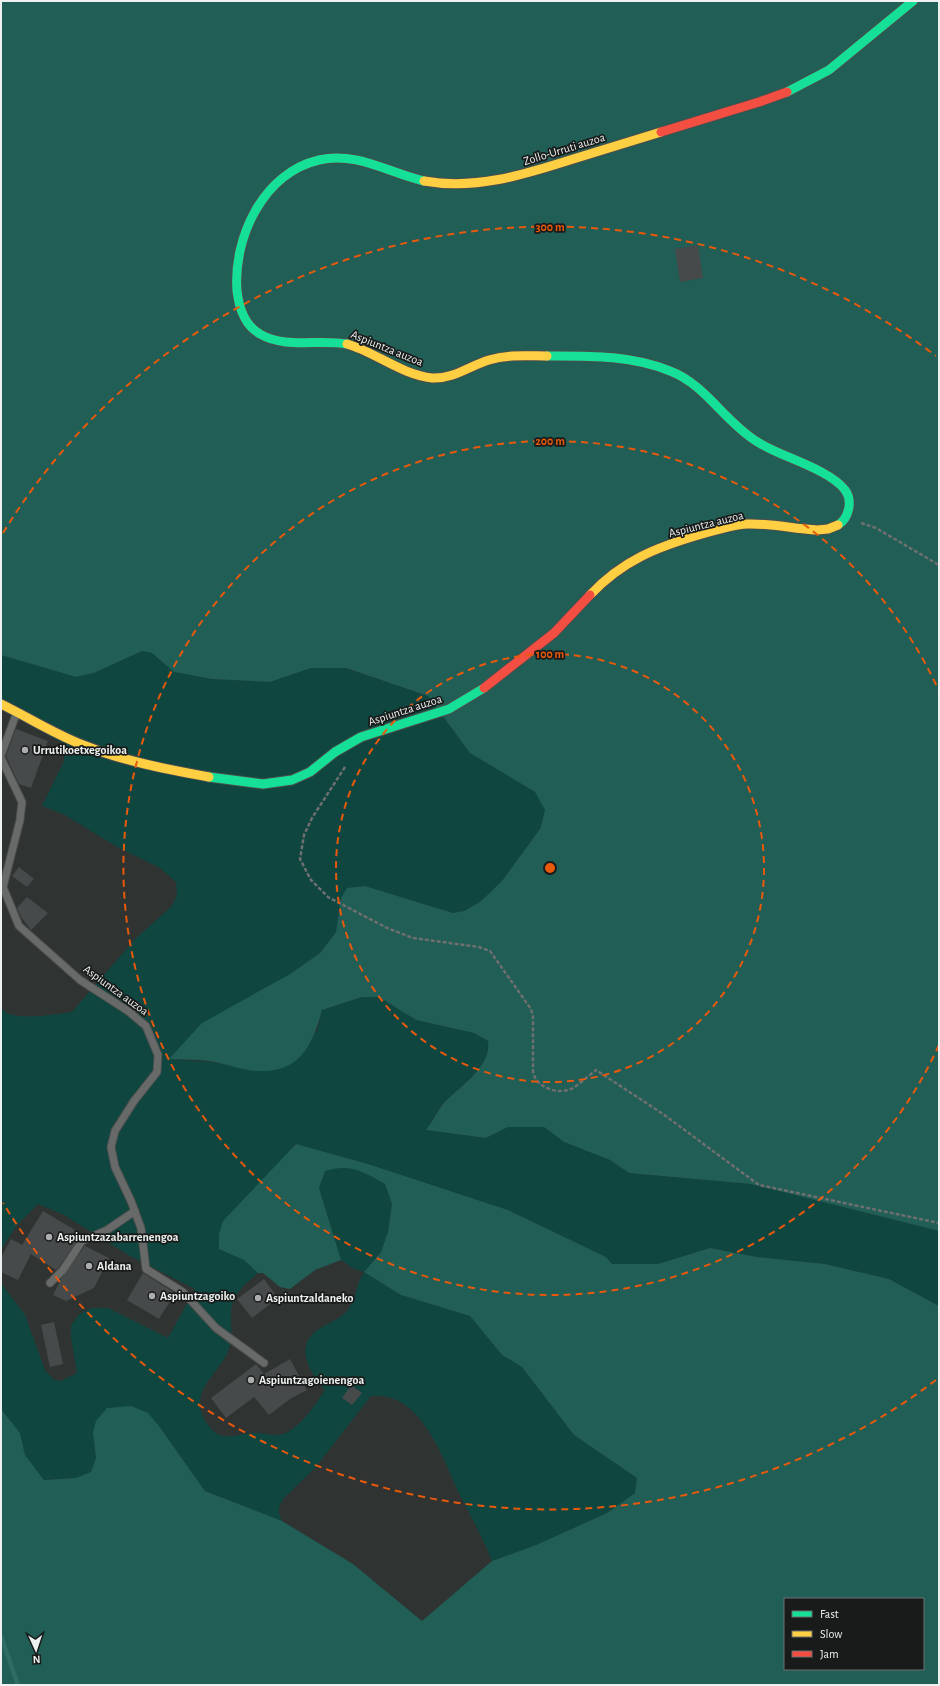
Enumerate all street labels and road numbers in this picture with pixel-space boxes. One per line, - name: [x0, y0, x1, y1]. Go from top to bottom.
- street label: Zollo-Urruti auzoa: [522, 131, 607, 167]
- street label: Aspiuntza auzoa: [349, 328, 425, 368]
- street label: Aspiuntza auzoa: [667, 509, 745, 539]
- street label: Aspiuntza auzoa: [367, 692, 444, 728]
- street label: Aspiuntza auzoa: [81, 963, 151, 1018]

